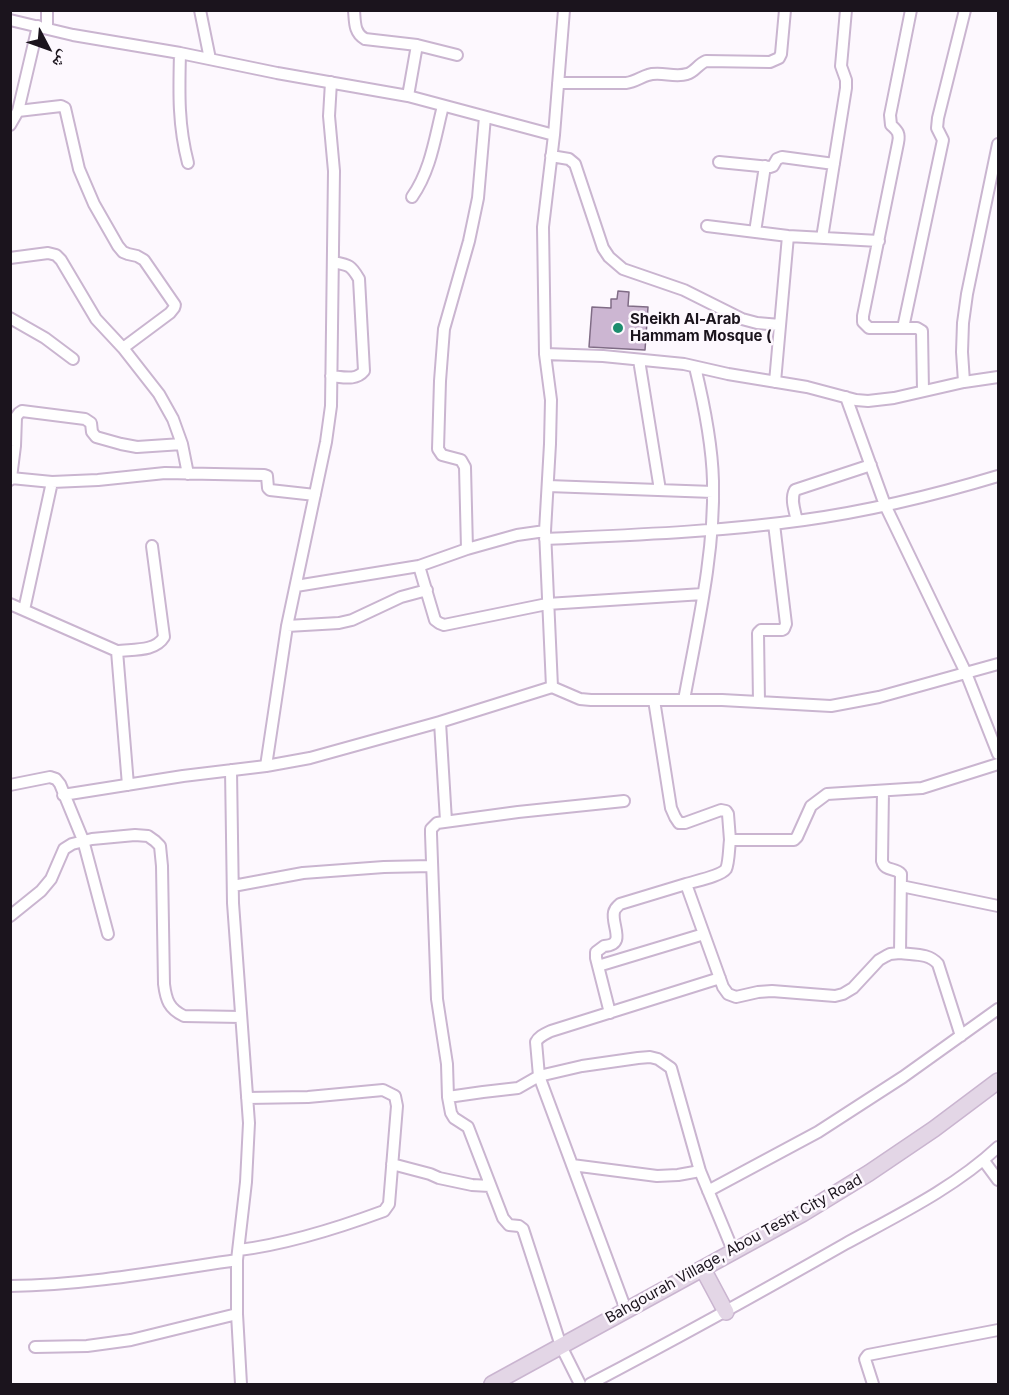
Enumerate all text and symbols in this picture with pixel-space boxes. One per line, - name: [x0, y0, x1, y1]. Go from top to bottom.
- north arrow: [18, 18, 78, 78]
- text: ش: [48, 47, 75, 73]
- place label: Sheikh Al-Arab Hammam Mosque (: [630, 310, 772, 345]
- marker: Sheikh Al-Arab Hammam Mosque (: [611, 321, 625, 335]
- street label: Bahgourah Village, Abou Tesht City Road: [602, 1171, 866, 1327]

